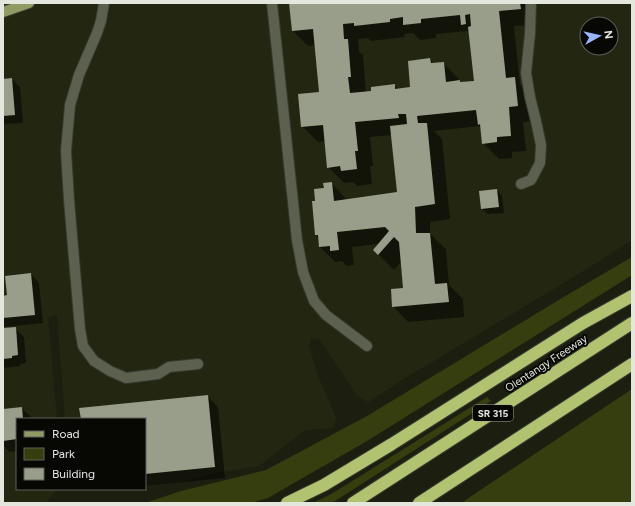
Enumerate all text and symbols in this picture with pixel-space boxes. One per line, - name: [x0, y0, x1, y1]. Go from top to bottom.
- north arrow: [579, 16, 619, 56]
- text: N: [601, 30, 615, 40]
- street label: Olentangy Freeway: [503, 332, 590, 395]
- road number: SR 315: [473, 405, 513, 421]
- legend: [16, 418, 146, 490]
- text: Road: [52, 427, 80, 441]
- text: Park: [52, 447, 75, 461]
- text: Building: [52, 467, 95, 481]

